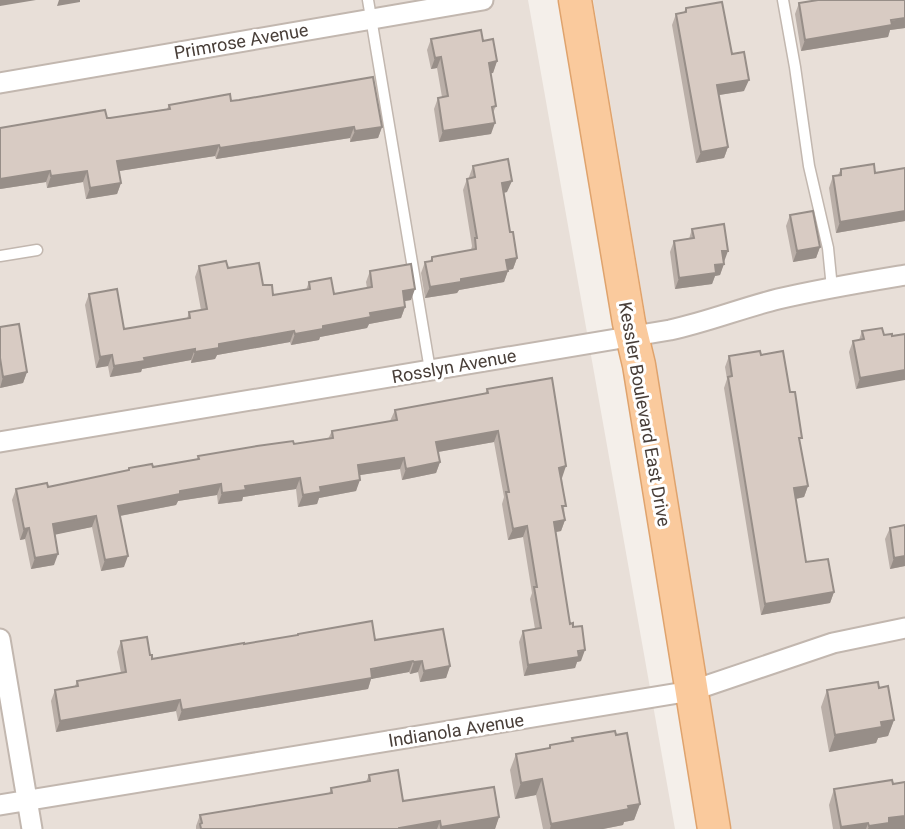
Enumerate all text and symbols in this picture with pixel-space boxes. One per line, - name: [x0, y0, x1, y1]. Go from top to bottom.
- street label: Primrose Avenue: [172, 19, 310, 63]
- street label: Kessler Boulevard East Drive: [615, 300, 675, 528]
- street label: Rosslyn Avenue: [390, 345, 518, 387]
- street label: Indianola Avenue: [387, 709, 525, 751]

